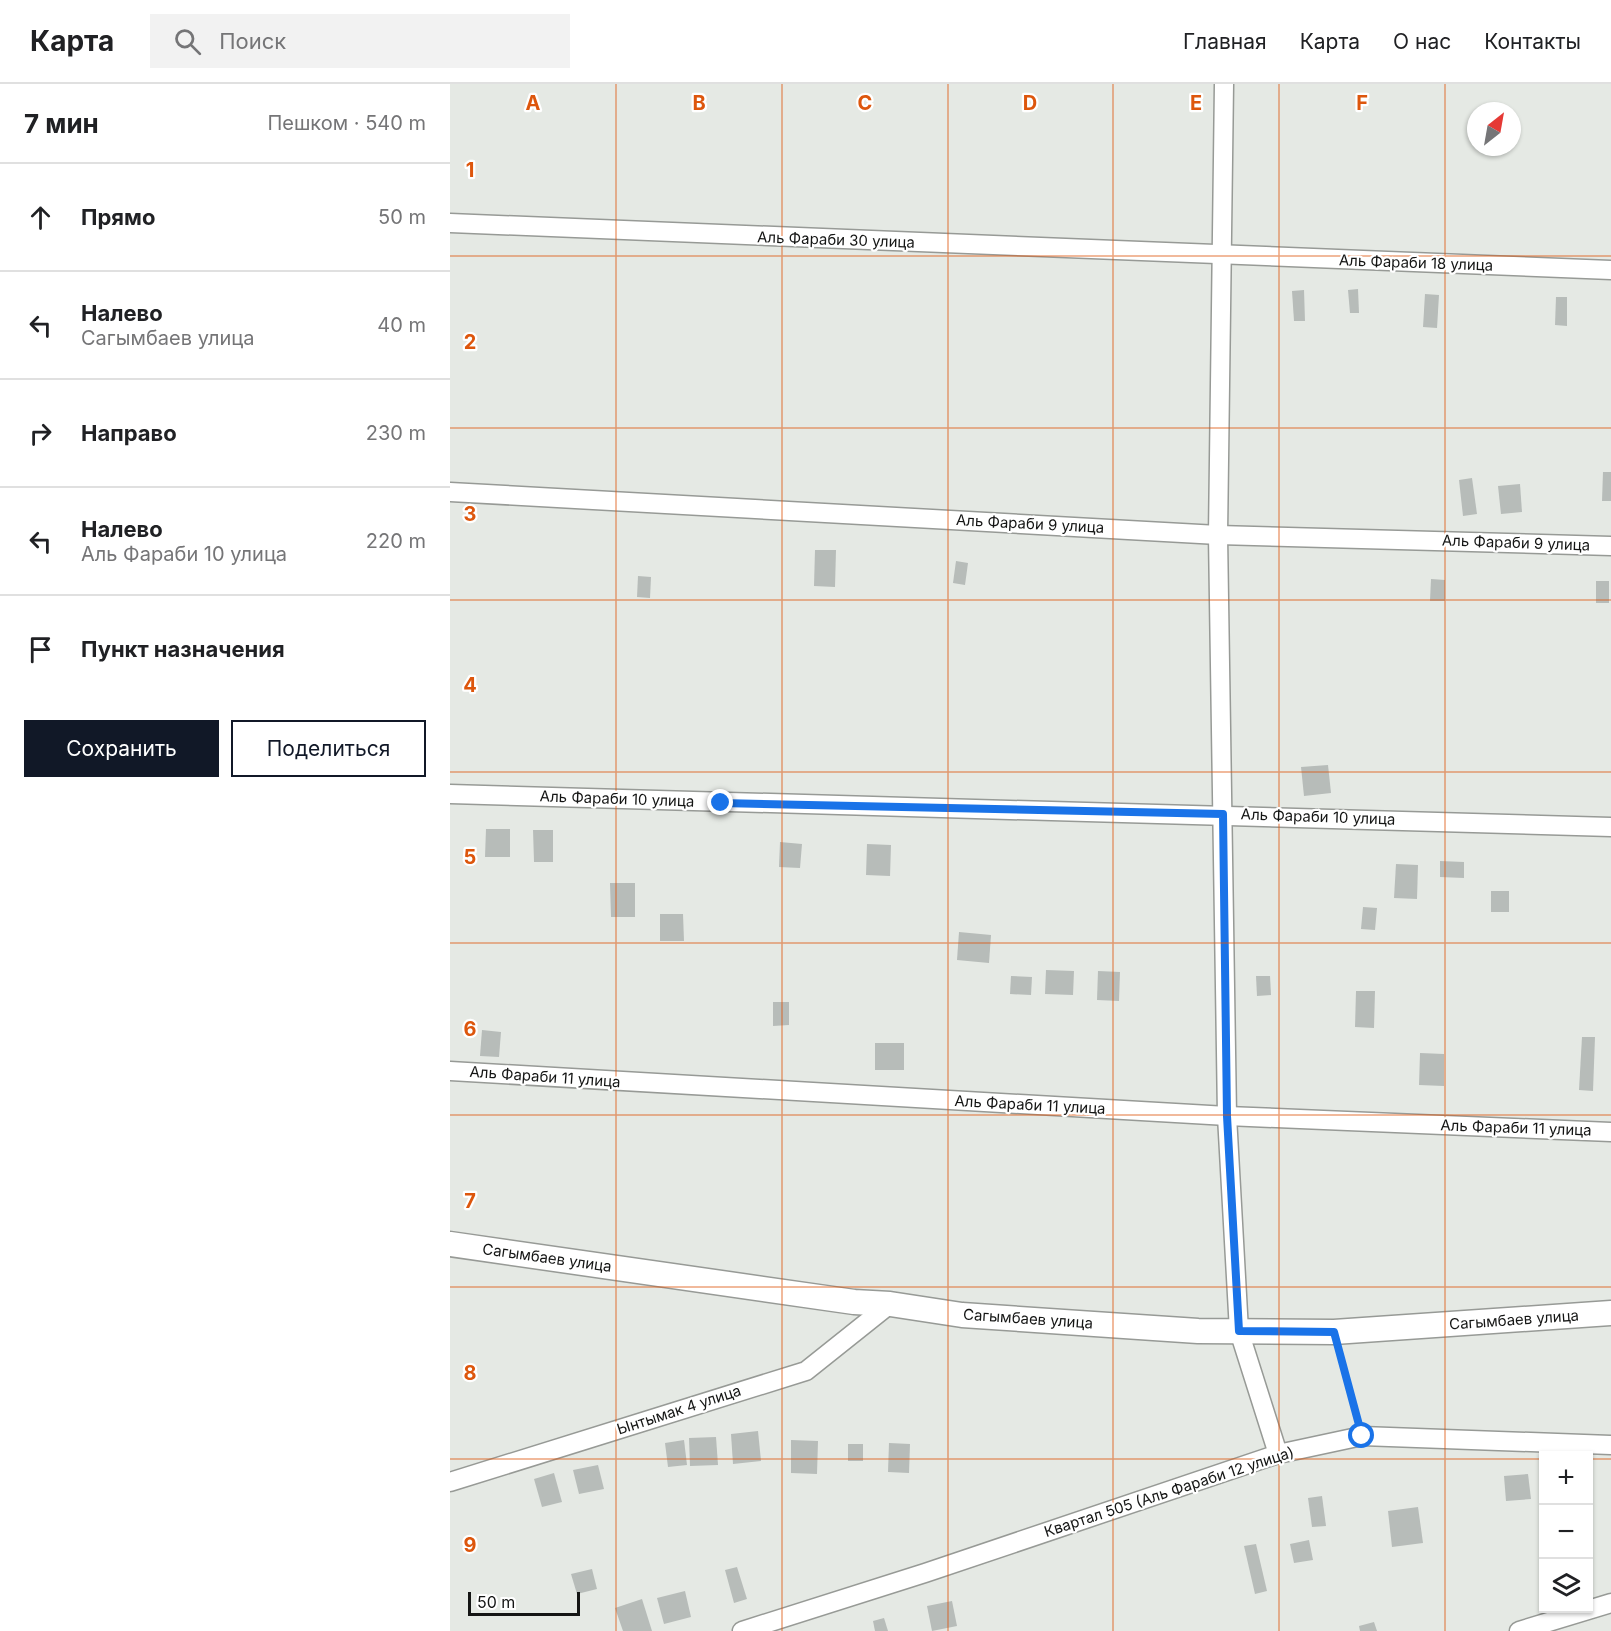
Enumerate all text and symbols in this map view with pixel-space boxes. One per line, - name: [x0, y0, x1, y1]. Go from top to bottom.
- search box: [150, 14, 570, 68]
- text: Карта: [30, 24, 114, 58]
- icon: search: [171, 25, 204, 58]
- text: Поиск: [219, 28, 286, 54]
- text: Главная: [1183, 29, 1267, 54]
- text: Карта: [1300, 29, 1360, 54]
- text: О нас: [1393, 29, 1451, 54]
- text: Контакты: [1484, 29, 1581, 54]
- text: A: [526, 91, 541, 115]
- text: B: [692, 91, 706, 115]
- text: C: [858, 91, 872, 115]
- text: D: [1023, 91, 1037, 115]
- text: E: [1190, 91, 1202, 115]
- text: F: [1356, 91, 1368, 115]
- north arrow: [1467, 102, 1521, 156]
- text: 7 мин: [24, 108, 99, 139]
- text: Пешком · 540 m: [267, 111, 426, 135]
- text: 1: [466, 158, 474, 182]
- icon: ahead: [24, 201, 57, 234]
- text: Прямо: [81, 204, 155, 230]
- text: 50 m: [378, 205, 426, 229]
- street label: Аль Фараби 30 улица: [757, 227, 915, 252]
- street label: Аль Фараби 18 улица: [1339, 250, 1493, 275]
- text: Налево: [81, 300, 163, 326]
- icon: left: [24, 309, 57, 342]
- text: 40 m: [377, 313, 426, 337]
- text: Сагымбаев улица: [81, 326, 255, 350]
- text: 2: [464, 330, 476, 354]
- icon: right: [24, 417, 57, 450]
- text: Направо: [81, 420, 177, 446]
- text: 230 m: [366, 421, 426, 445]
- text: 3: [464, 502, 476, 526]
- street label: Аль Фараби 9 улица: [955, 510, 1105, 537]
- text: Налево: [81, 516, 163, 542]
- icon: left: [24, 525, 57, 558]
- text: 220 m: [366, 529, 426, 553]
- street label: Аль Фараби 9 улица: [1442, 530, 1590, 555]
- text: Аль Фараби 10 улица: [81, 542, 287, 566]
- icon: arrive: [24, 633, 57, 666]
- text: Пункт назначения: [81, 636, 285, 662]
- text: 4: [463, 673, 477, 697]
- button: Сохранить: [24, 720, 219, 777]
- button: Поделиться: [231, 720, 426, 777]
- street label: Аль Фараби 10 улица: [539, 786, 695, 811]
- route end: [707, 789, 733, 815]
- street label: Аль Фараби 10 улица: [1240, 804, 1396, 829]
- text: 5: [464, 845, 476, 869]
- text: 6: [464, 1017, 477, 1041]
- street label: Аль Фараби 11 улица: [469, 1062, 621, 1091]
- street label: Аль Фараби 11 улица: [954, 1091, 1106, 1118]
- street label: Аль Фараби 11 улица: [1440, 1115, 1592, 1140]
- text: 7: [464, 1189, 476, 1213]
- street label: Сагымбаев улица: [481, 1239, 613, 1276]
- street label: Сагымбаев улица: [962, 1304, 1094, 1333]
- street label: Сагымбаев улица: [1448, 1305, 1580, 1334]
- text: 8: [463, 1361, 477, 1385]
- street label: Ынтымак 4 улица: [614, 1381, 743, 1439]
- route start: [1348, 1422, 1374, 1448]
- street label: Квартал 505 (Аль Фараби 12 улица): [1042, 1442, 1296, 1541]
- map controls: [1539, 1451, 1593, 1613]
- button: +: [1539, 1451, 1593, 1505]
- button: −: [1539, 1505, 1593, 1559]
- text: 9: [464, 1533, 477, 1557]
- button: layers: [1539, 1559, 1593, 1613]
- scale bar: [468, 1589, 580, 1616]
- text: 50 m: [477, 1592, 515, 1612]

